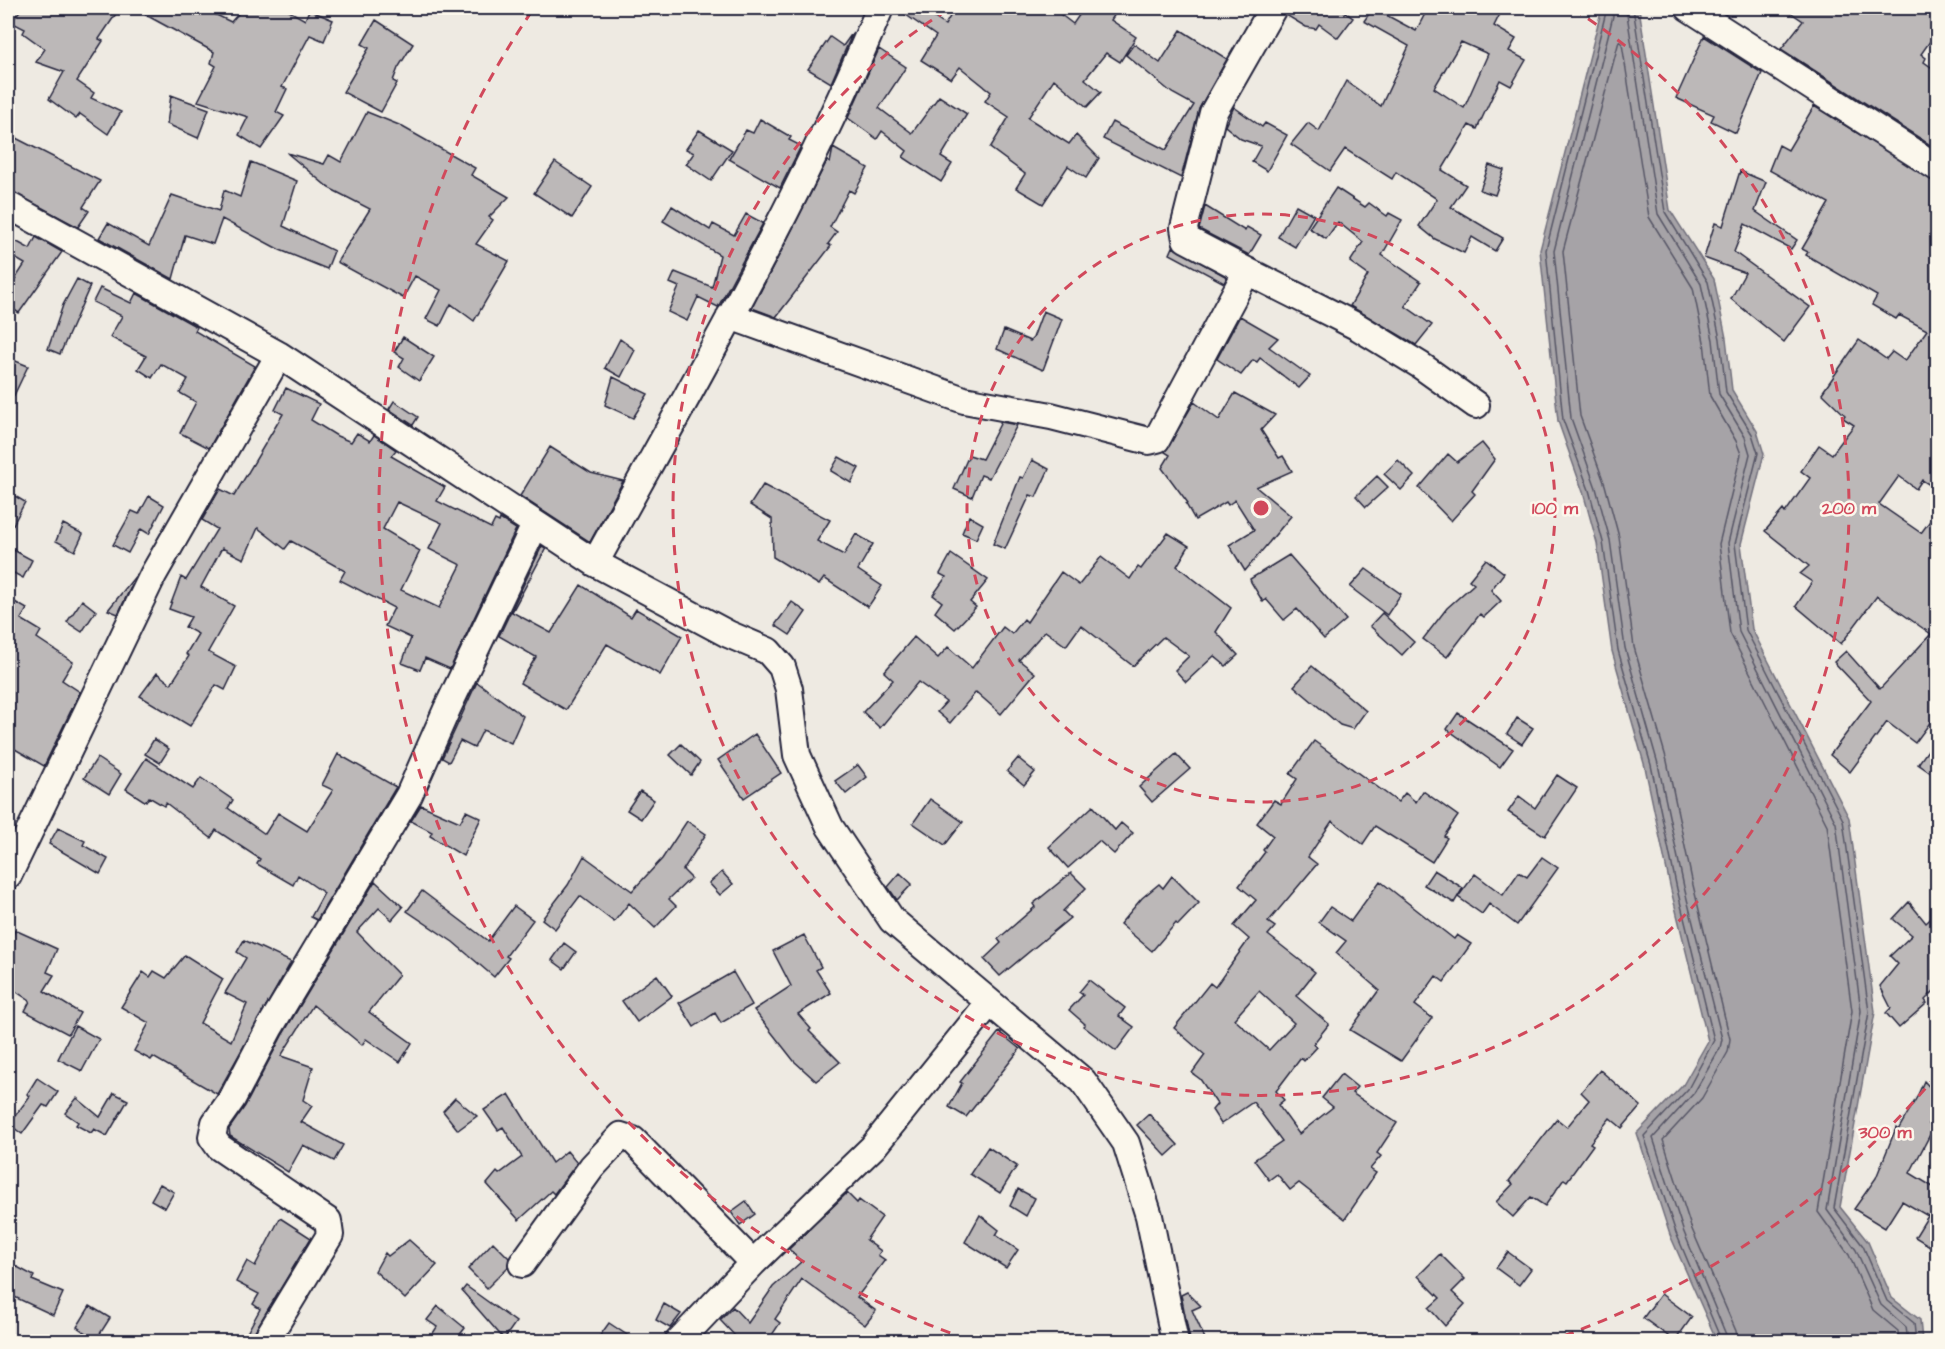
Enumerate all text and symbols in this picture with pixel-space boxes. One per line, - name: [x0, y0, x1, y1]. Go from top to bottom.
- text: 100 m: [1532, 496, 1579, 521]
- text: 200 m: [1821, 496, 1877, 521]
- centre of rings: [1251, 498, 1271, 518]
- text: 300 m: [1857, 1120, 1913, 1145]

